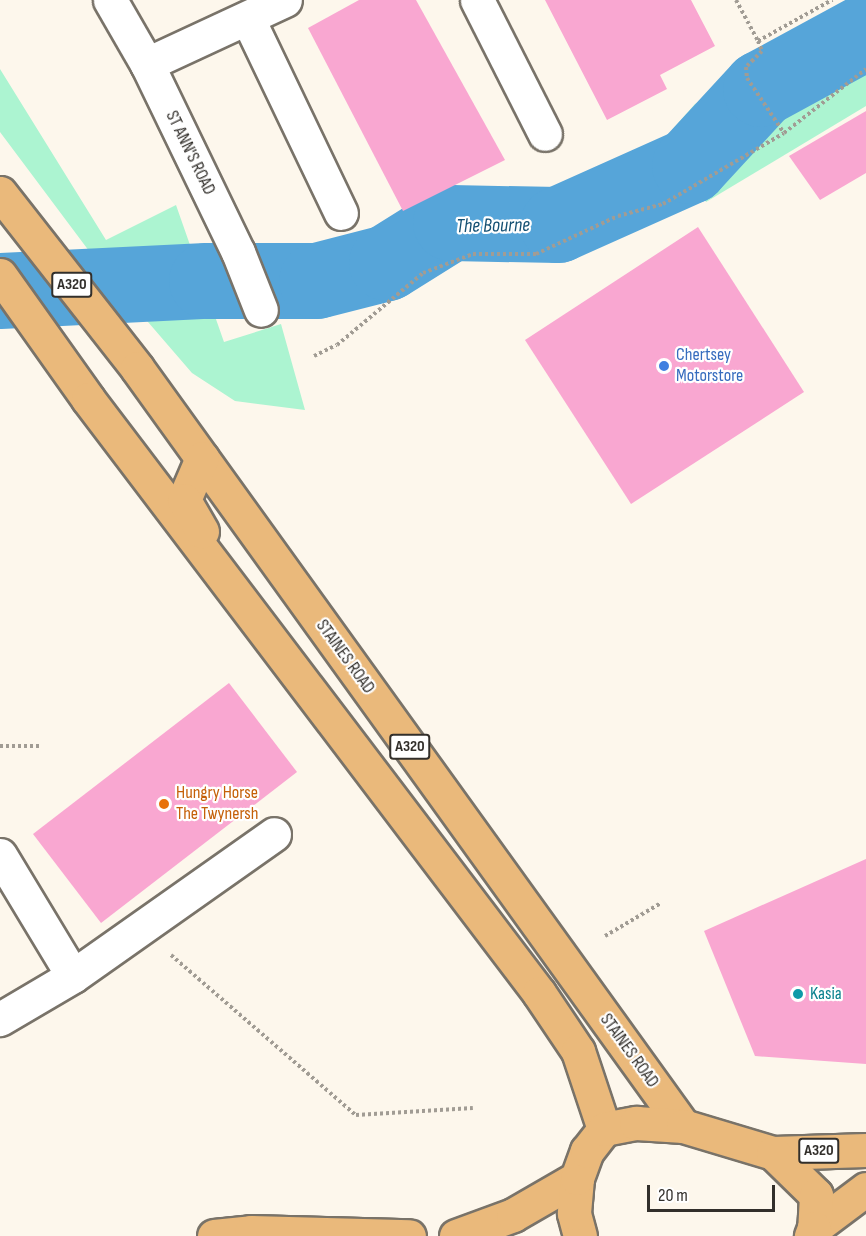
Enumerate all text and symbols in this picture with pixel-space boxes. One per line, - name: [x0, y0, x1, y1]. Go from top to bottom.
- street label: ST ANN'S ROAD: [160, 107, 220, 199]
- water label: The Bourne: [456, 213, 530, 239]
- road number: A320: [51, 272, 93, 298]
- place label: Chertsey Motorstore: [676, 345, 743, 388]
- marker: Chertsey Motorstore: [657, 359, 671, 373]
- street label: STAINES ROAD: [311, 616, 379, 698]
- road number: A320: [389, 734, 431, 760]
- place label: Hungry Horse The Twynersh: [176, 783, 259, 826]
- marker: Hungry Horse The Twynersh: [157, 797, 171, 811]
- place label: Kasia: [810, 983, 842, 1005]
- marker: Kasia: [791, 987, 805, 1001]
- street label: STAINES ROAD: [595, 1010, 663, 1092]
- road number: A320: [798, 1138, 840, 1164]
- scale bar: [650, 1173, 778, 1211]
- text: 20 m: [658, 1185, 688, 1206]

